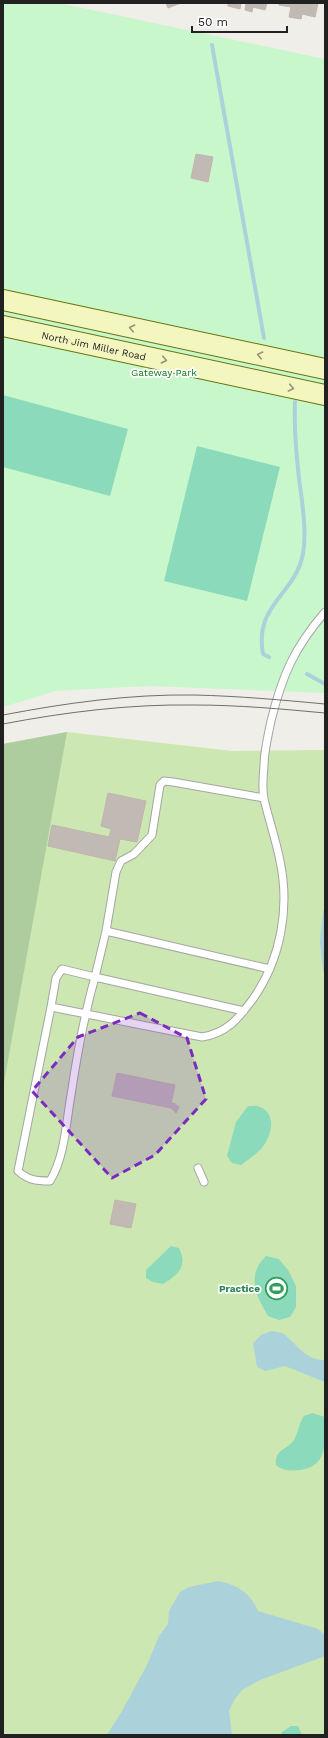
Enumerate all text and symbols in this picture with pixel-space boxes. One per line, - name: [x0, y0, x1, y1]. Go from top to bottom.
- scale bar: [192, 8, 287, 34]
- text: 50 m: [198, 15, 228, 29]
- one-way arrow: [129, 324, 136, 332]
- street label: North Jim Miller Road: [41, 329, 147, 362]
- one-way arrow: [256, 352, 263, 360]
- one-way arrow: [161, 356, 167, 364]
- park label: Gateway Park: [131, 367, 197, 378]
- one-way arrow: [288, 384, 294, 392]
- sports icon: Practice: [263, 1275, 289, 1301]
- place label: Practice: [219, 1283, 260, 1294]

